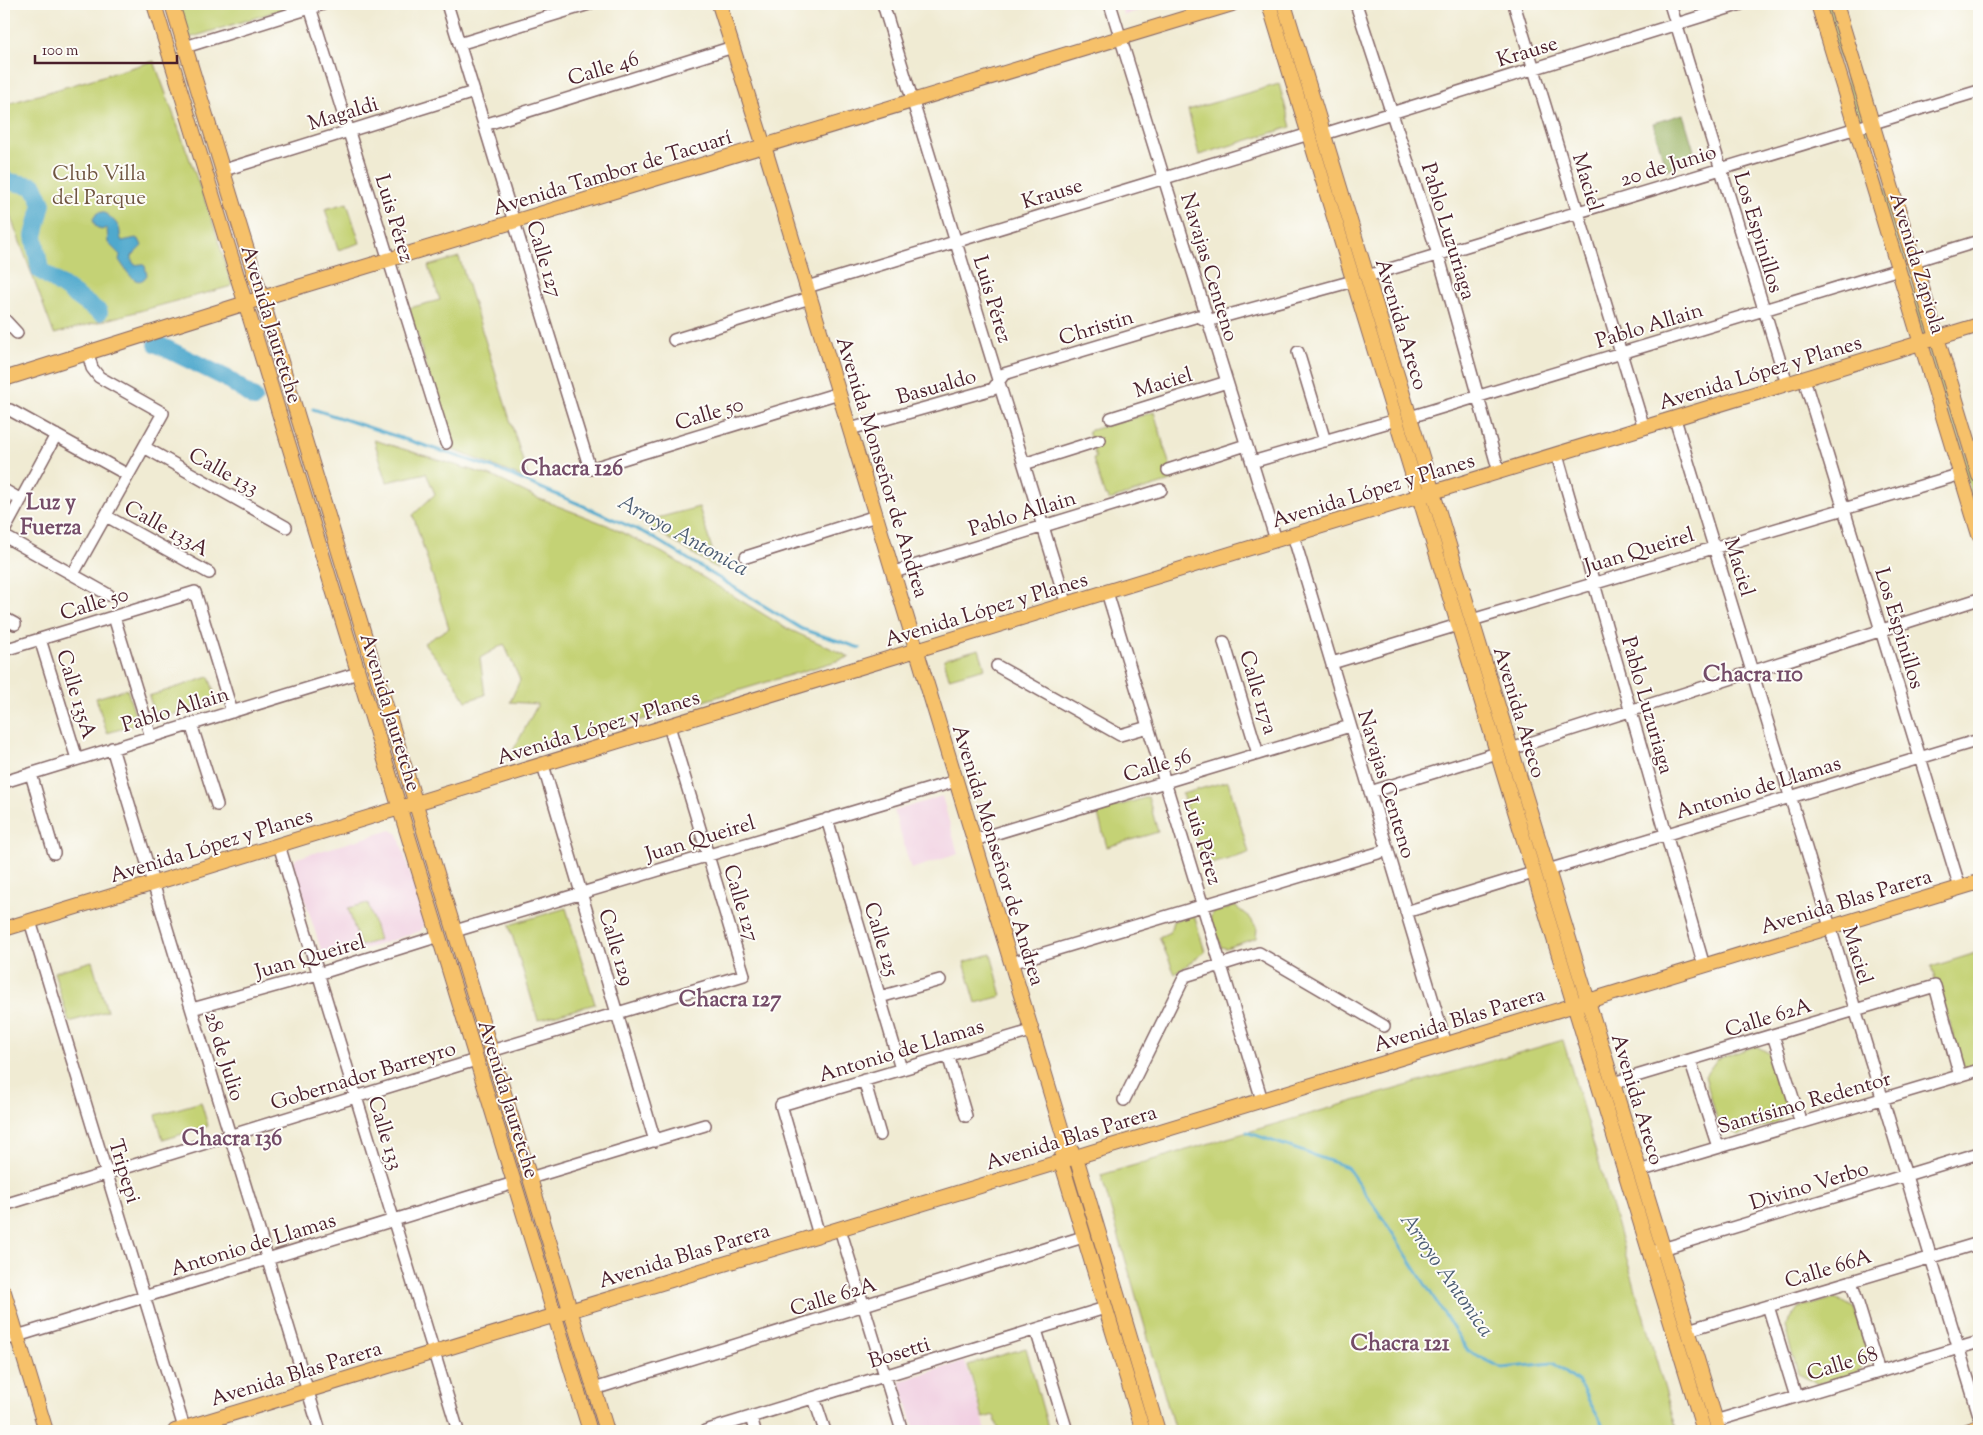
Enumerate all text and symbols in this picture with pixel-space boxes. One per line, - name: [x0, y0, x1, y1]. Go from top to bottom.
- street label: Krause: [1493, 29, 1562, 76]
- scale bar: [35, 32, 178, 64]
- text: 100 m: [42, 41, 79, 62]
- street label: Calle 46: [564, 45, 643, 95]
- street label: Magaldi: [305, 90, 382, 140]
- street label: Avenida Tambor de Tacuarí: [489, 123, 736, 225]
- street label: 20 de Junio: [1617, 138, 1720, 196]
- street label: Maciel: [1563, 150, 1609, 216]
- street label: Pablo Luzuriaga: [1412, 159, 1482, 304]
- park label: Club Villa del Parque: [52, 160, 146, 214]
- street label: Los Espinillos: [1724, 168, 1790, 297]
- street label: Luis Pérez: [366, 171, 421, 266]
- street label: Krause: [1018, 171, 1087, 218]
- street label: Avenida Zapiola: [1880, 189, 1952, 338]
- street label: Navajas Centeno: [1171, 190, 1245, 345]
- street label: Calle 127: [517, 217, 569, 302]
- street label: Avenida Jauretche: [232, 242, 308, 407]
- street label: Luis Pérez: [964, 252, 1019, 347]
- street label: Avenida Areco: [1366, 255, 1434, 394]
- street label: Pablo Allain: [1592, 296, 1707, 357]
- street label: Christin: [1056, 303, 1138, 354]
- street label: Avenida López y Planes: [1655, 329, 1866, 419]
- street label: Avenida Monseñor de Andrea: [827, 333, 935, 602]
- street label: Maciel: [1131, 361, 1197, 407]
- street label: Basualdo: [893, 362, 980, 414]
- street label: Calle 50: [672, 390, 748, 440]
- street label: Calle 133: [182, 441, 264, 504]
- street label: Avenida López y Planes: [1268, 447, 1479, 537]
- district label: Chacra 126: [521, 454, 623, 486]
- street label: Pablo Allain: [965, 484, 1080, 545]
- water label: Arroyo Antonica: [611, 487, 754, 586]
- district label: Luz y Fuerza: [20, 488, 83, 545]
- street label: Calle 133A: [118, 494, 214, 565]
- street label: Juan Queirel: [1580, 521, 1698, 583]
- street label: Maciel: [1715, 535, 1761, 601]
- street label: Los Espinillos: [1865, 564, 1931, 693]
- street label: Avenida López y Planes: [881, 566, 1092, 656]
- street label: Calle 50: [57, 580, 133, 630]
- street label: Avenida Jauretche: [351, 630, 427, 795]
- street label: Pablo Luzuriaga: [1612, 633, 1680, 778]
- street label: Avenida Areco: [1484, 643, 1552, 782]
- street label: Calle 135A: [47, 646, 103, 743]
- street label: Calle 117a: [1230, 647, 1284, 739]
- district label: Chacra 110: [1703, 660, 1803, 692]
- street label: Pablo Allain: [118, 680, 233, 741]
- street label: Avenida López y Planes: [493, 684, 704, 774]
- street label: Navajas Centeno: [1348, 707, 1422, 862]
- street label: Avenida Monseñor de Andrea: [943, 721, 1051, 990]
- street label: Calle 56: [1120, 742, 1195, 791]
- street label: Antonio de Llamas: [1672, 749, 1845, 828]
- street label: Luis Pérez: [1174, 794, 1229, 889]
- street label: Avenida López y Planes: [106, 802, 317, 892]
- street label: Juan Queirel: [641, 809, 759, 871]
- street label: Calle 127: [714, 861, 766, 946]
- street label: Avenida Blas Parera: [1757, 862, 1936, 943]
- street label: Calle 125: [855, 899, 906, 980]
- street label: Calle 129: [589, 905, 641, 990]
- street label: Maciel: [1833, 923, 1879, 989]
- street label: Juan Queirel: [251, 928, 369, 988]
- street label: Avenida Blas Parera: [1370, 980, 1549, 1061]
- district label: Chacra 127: [679, 985, 782, 1017]
- street label: Calle 62A: [1722, 992, 1816, 1046]
- street label: 28 de Julio: [195, 1008, 251, 1105]
- street label: Antonio de Llamas: [815, 1012, 988, 1091]
- street label: Avenida Jauretche: [469, 1017, 545, 1182]
- street label: Avenida Areco: [1602, 1030, 1670, 1169]
- street label: Gobernador Barreyro: [267, 1034, 460, 1119]
- street label: Santísimo Redentor: [1714, 1065, 1895, 1143]
- street label: Calle 133: [359, 1093, 410, 1174]
- street label: Avenida Blas Parera: [982, 1098, 1161, 1179]
- district label: Chacra 136: [182, 1124, 282, 1156]
- street label: Tripepi: [99, 1136, 147, 1207]
- street label: Divino Verbo: [1746, 1155, 1873, 1219]
- street label: Antonio de Llamas: [167, 1206, 340, 1285]
- water label: Arroyo Antonica: [1391, 1207, 1500, 1345]
- street label: Avenida Blas Parera: [595, 1216, 774, 1297]
- street label: Calle 66A: [1781, 1242, 1876, 1297]
- street label: Calle 62A: [787, 1271, 881, 1325]
- district label: Chacra 121: [1351, 1329, 1450, 1361]
- street label: Bosetti: [865, 1330, 934, 1377]
- street label: Avenida Blas Parera: [207, 1334, 386, 1415]
- street label: Calle 68: [1803, 1340, 1882, 1390]

